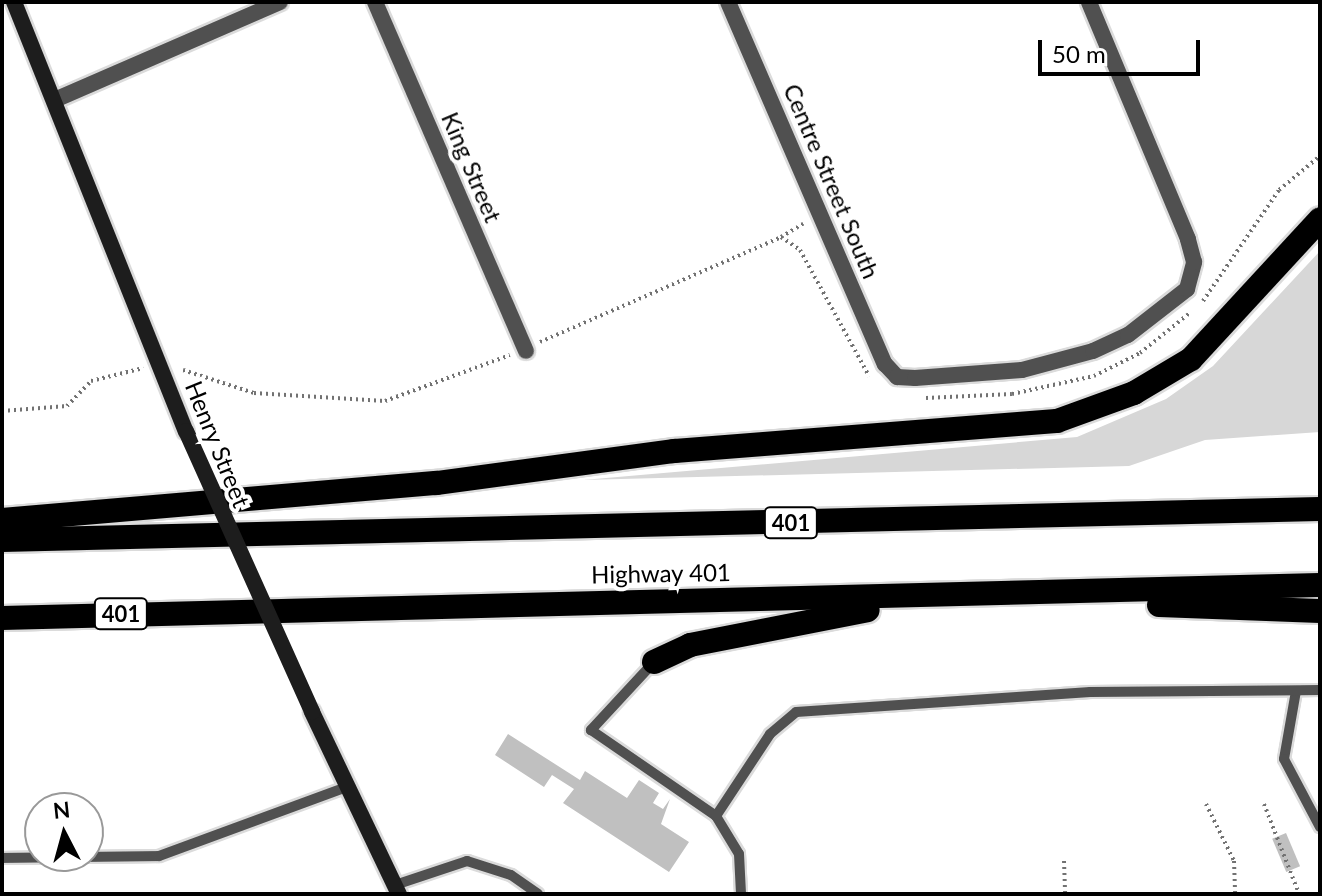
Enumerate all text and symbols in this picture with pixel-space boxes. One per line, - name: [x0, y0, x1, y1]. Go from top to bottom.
- scale bar: [1042, 24, 1204, 74]
- text: 50 m: [1052, 39, 1106, 68]
- street label: Centre Street South: [778, 79, 886, 283]
- street label: King Street: [436, 108, 508, 226]
- street label: Henry Street: [179, 376, 257, 512]
- road number: 401: [763, 505, 819, 541]
- street label: Highway 401: [591, 557, 731, 589]
- road number: 401: [93, 596, 149, 632]
- north arrow: [24, 792, 104, 872]
- text: N: [52, 795, 71, 824]

